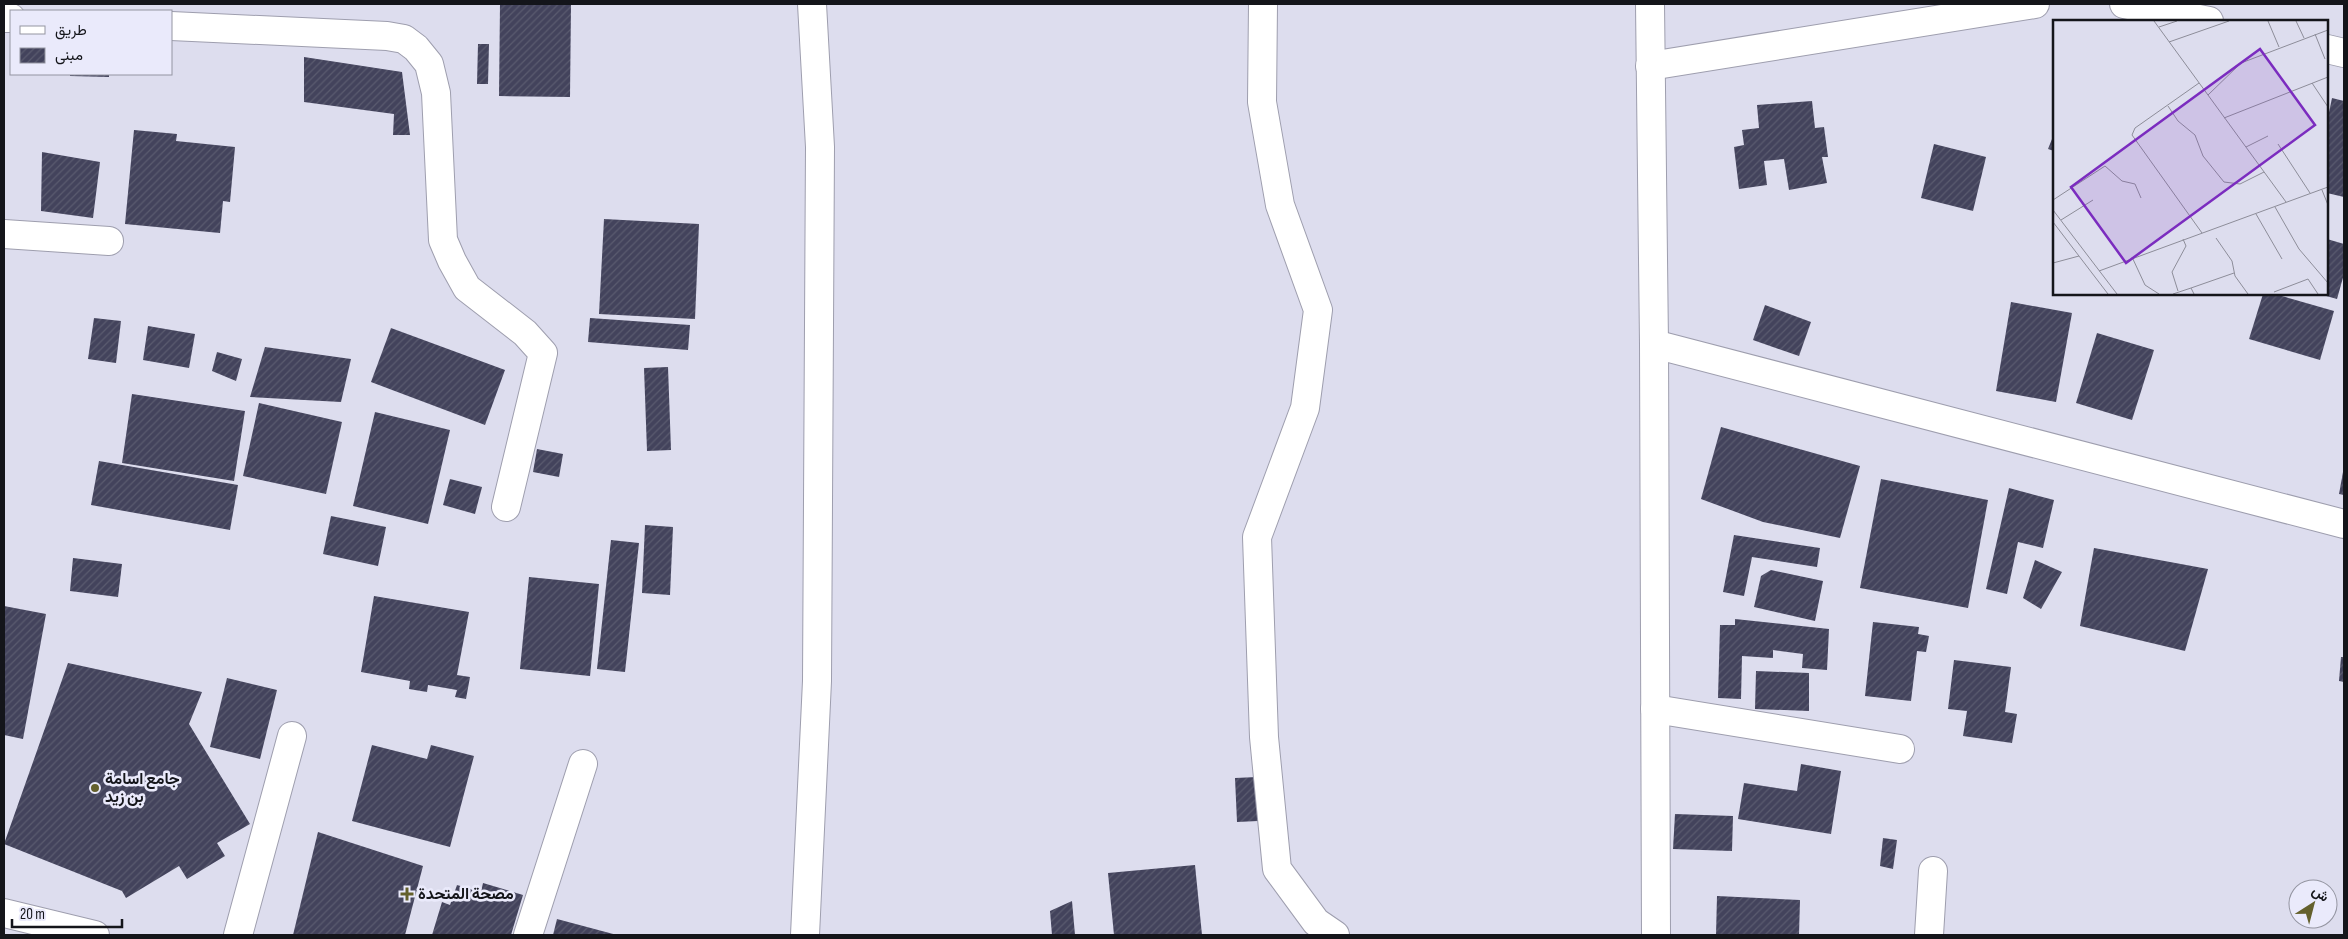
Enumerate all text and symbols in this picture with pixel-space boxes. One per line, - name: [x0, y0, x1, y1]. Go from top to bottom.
- legend: [10, 10, 172, 75]
- inset map: [2053, 20, 2328, 295]
- text: طريق: [55, 21, 87, 40]
- text: مبنى: [55, 46, 83, 65]
- place label: جامع اسامة بن زيد: [105, 770, 180, 807]
- marker: جامع اسامة بن زيد: [89, 782, 101, 794]
- north arrow: [2288, 879, 2338, 929]
- text: ش: [2309, 882, 2332, 906]
- place label: مصحة المتحدة: [418, 885, 514, 904]
- marker: مصحة المتحدة: [400, 887, 414, 901]
- scale bar: [12, 896, 122, 928]
- text: 20 m: [20, 905, 45, 924]

